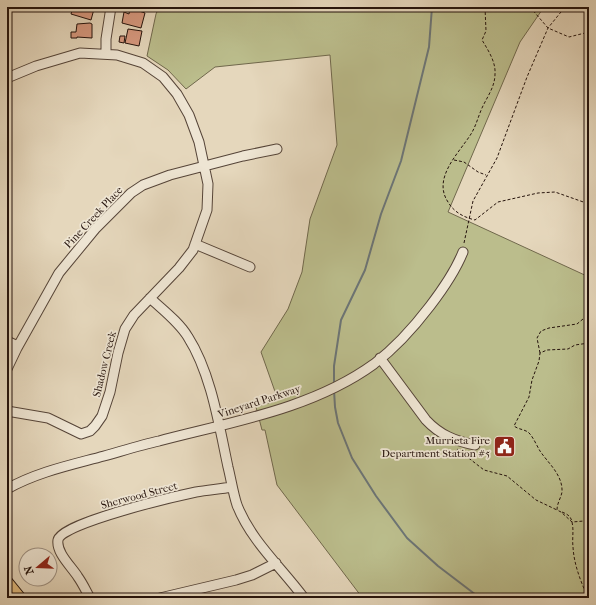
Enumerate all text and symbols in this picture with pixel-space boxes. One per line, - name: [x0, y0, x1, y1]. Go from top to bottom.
- street label: Pine Creek Place: [61, 183, 126, 251]
- street label: Shadow Creek: [90, 330, 119, 398]
- street label: Vineyard Parkway: [215, 382, 303, 421]
- public building icon: Murrieta Fire Department Station #5: [492, 433, 518, 459]
- place label: Murrieta Fire Department Station #5: [382, 434, 491, 460]
- street label: Sherwood Street: [100, 479, 179, 512]
- north arrow: [18, 547, 58, 587]
- text: N: [21, 563, 37, 576]

